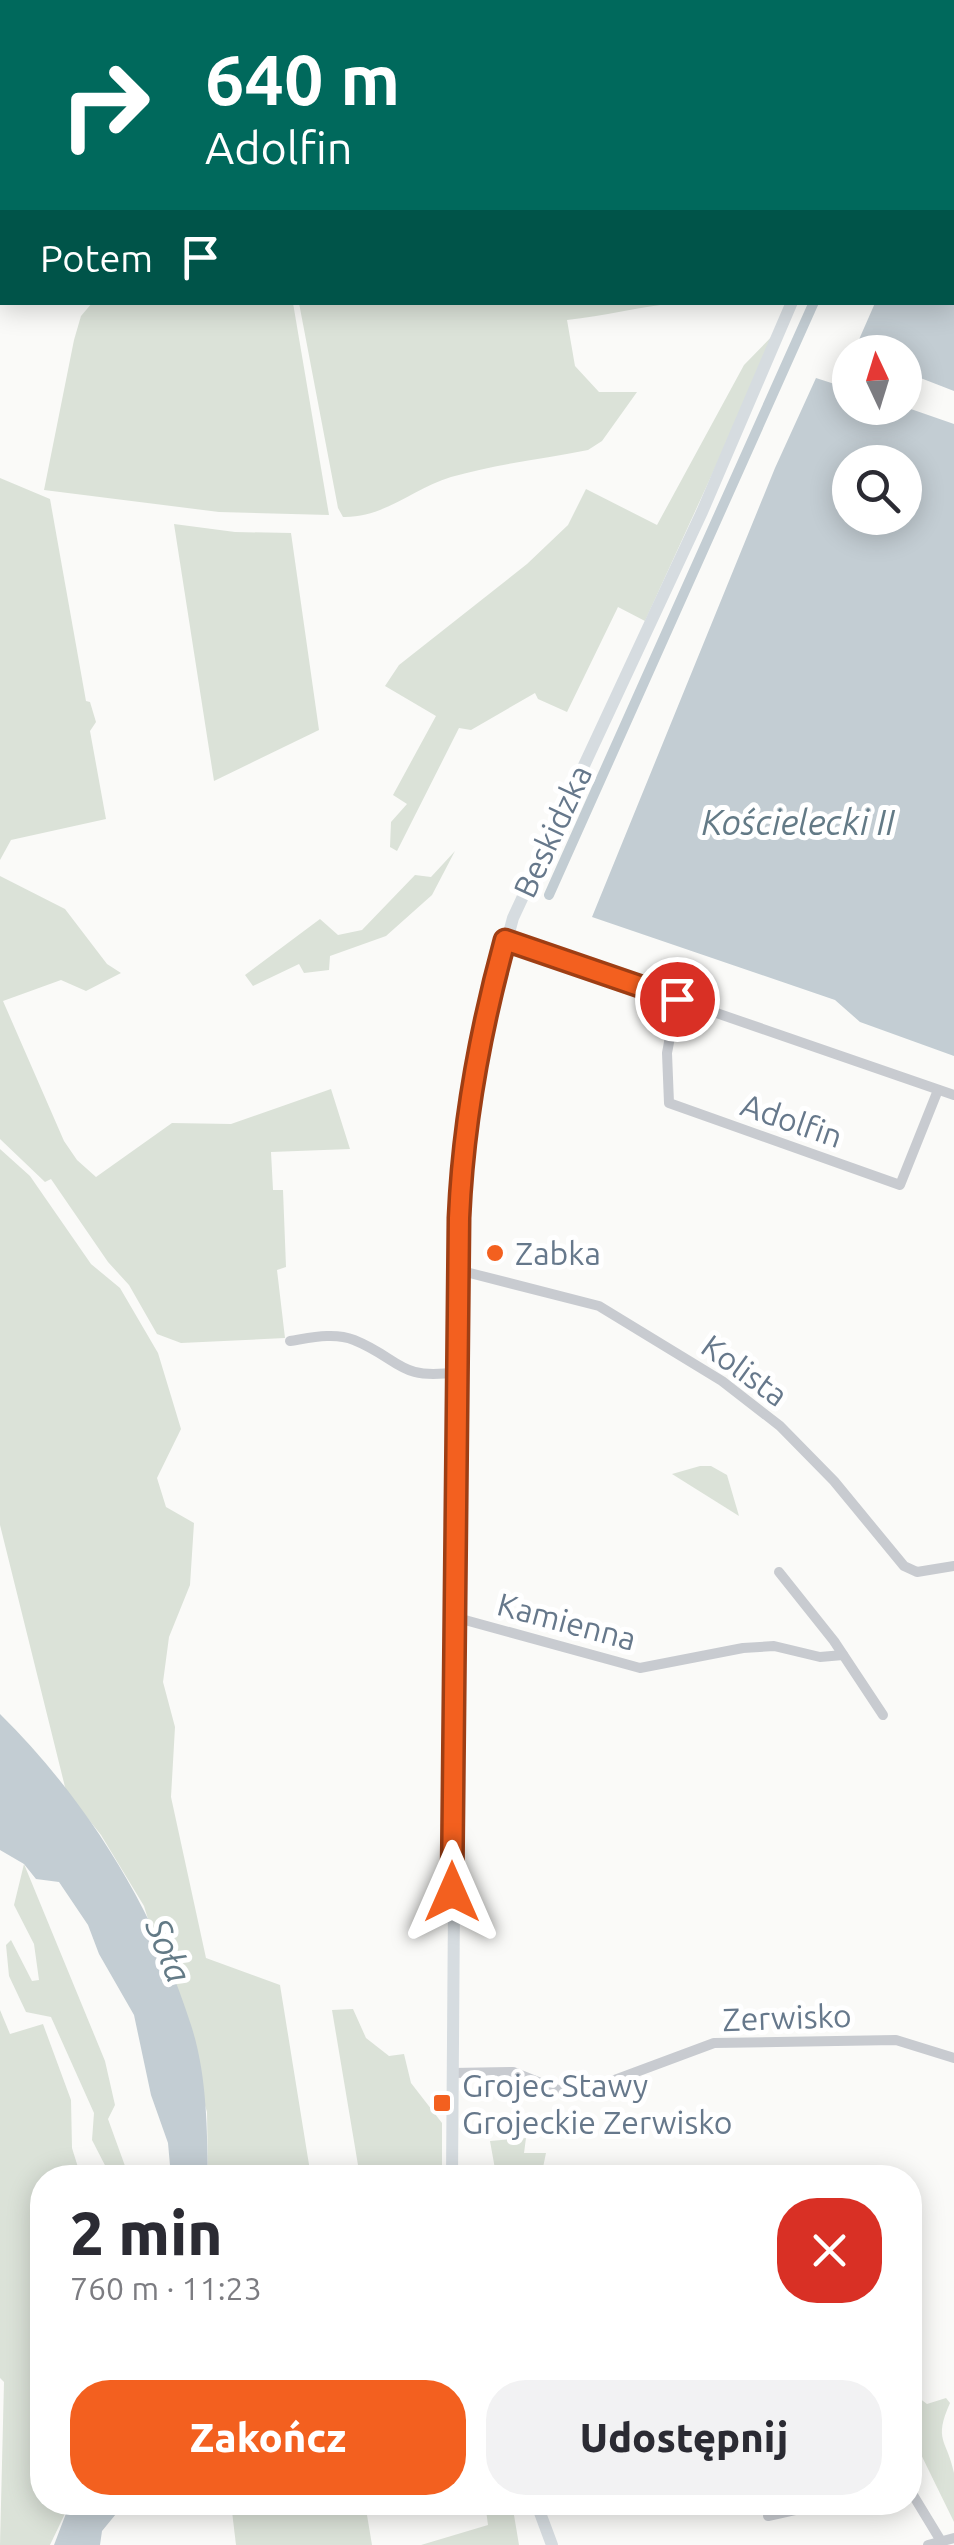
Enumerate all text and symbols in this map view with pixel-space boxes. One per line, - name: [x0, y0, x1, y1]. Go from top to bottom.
- icon: right: [40, 40, 170, 170]
- text: 640 m: [205, 40, 400, 118]
- text: Adolfin: [205, 122, 352, 173]
- icon: arrive: [173, 230, 228, 285]
- text: Potem: [40, 237, 153, 279]
- north arrow: [832, 335, 922, 425]
- map controls: [832, 335, 922, 535]
- button: search: [832, 445, 922, 535]
- street label: Beskidzka: [506, 759, 598, 903]
- water label: Kościelecki II: [702, 802, 896, 842]
- pin: [635, 957, 720, 1042]
- icon: arrive: [650, 972, 705, 1027]
- street label: Adolfin: [737, 1086, 847, 1154]
- place label: Zabka: [515, 1235, 601, 1271]
- marker: Zabka: [484, 1242, 506, 1264]
- street label: Kolista: [695, 1327, 795, 1413]
- street label: Kamienna: [494, 1585, 640, 1657]
- position arrow: [400, 1840, 504, 1944]
- water label: Soła: [138, 1911, 200, 1988]
- street label: Zerwisko: [722, 1997, 852, 2037]
- place label: Grojec Stawy Grojeckie Zerwisko: [462, 2067, 733, 2140]
- marker: Grojec Stawy Grojeckie Zerwisko: [431, 2092, 453, 2114]
- button: close: [777, 2198, 882, 2303]
- text: 2 min: [70, 2199, 223, 2266]
- text: 760 m · 11:23: [70, 2270, 262, 2306]
- button: Zakończ: [70, 2380, 466, 2495]
- button: Udostępnij: [486, 2380, 882, 2495]

